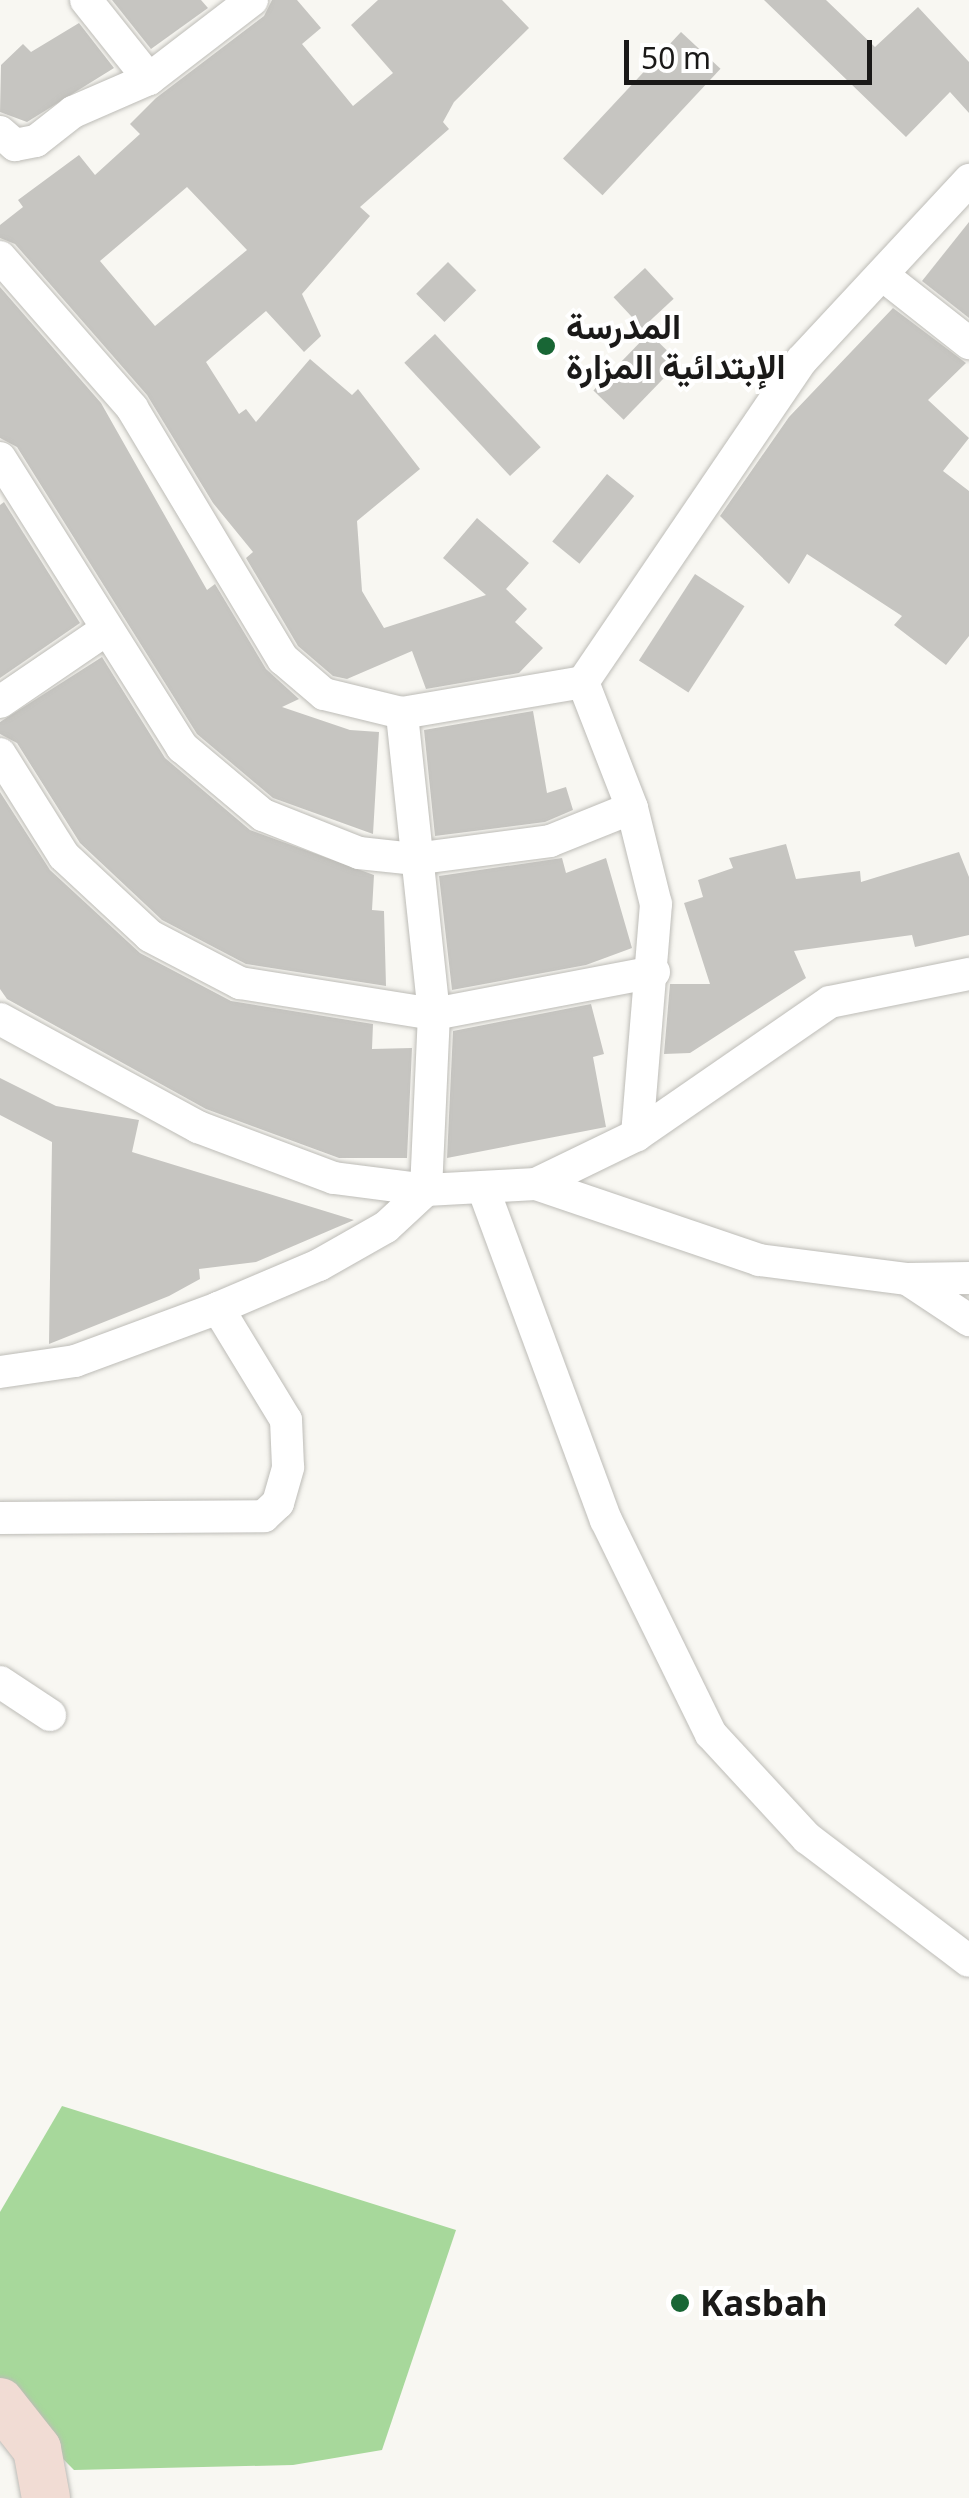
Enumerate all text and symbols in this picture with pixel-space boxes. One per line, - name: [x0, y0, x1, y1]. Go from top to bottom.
- scale bar: [629, 20, 876, 82]
- text: 50 m: [641, 37, 711, 78]
- place label: المدرسة الإبتدائية المزارة: [566, 305, 786, 387]
- marker: المدرسة الإبتدائية المزارة: [535, 335, 557, 357]
- place label: Kasbah: [700, 2282, 828, 2324]
- marker: Kasbah: [669, 2292, 691, 2314]

